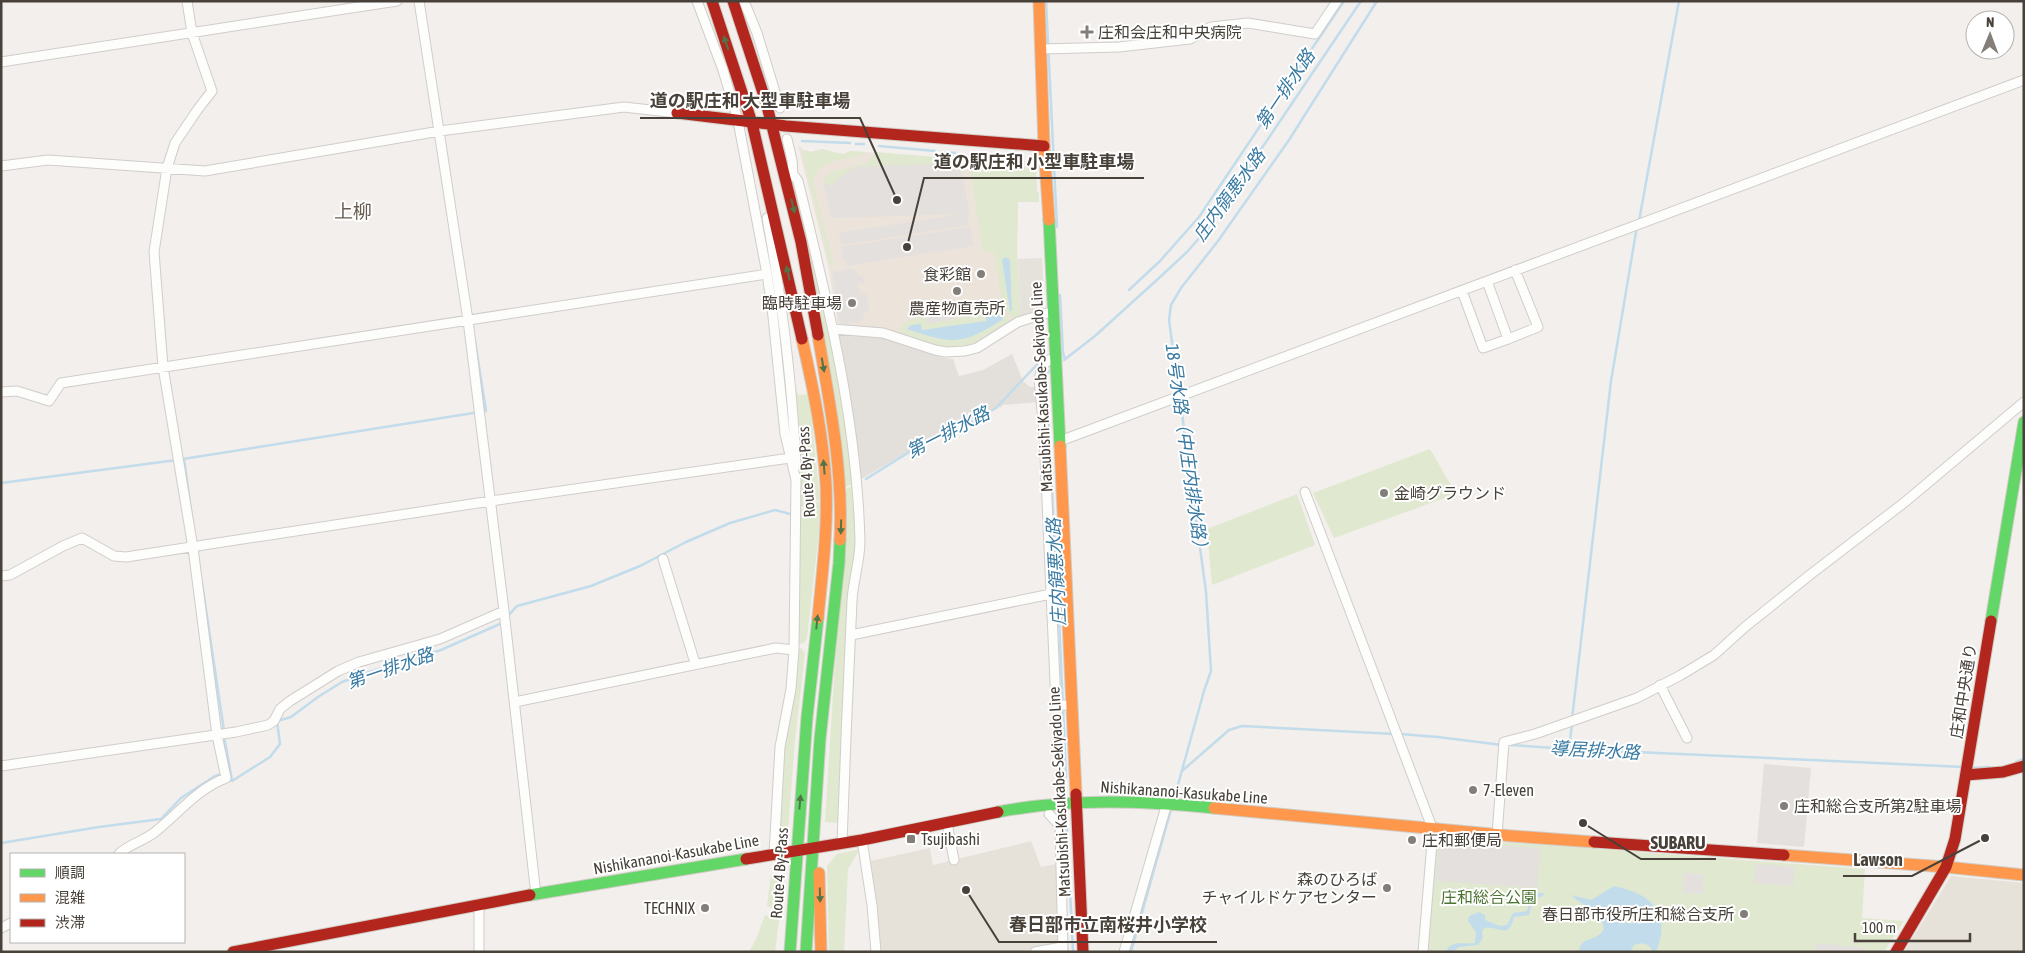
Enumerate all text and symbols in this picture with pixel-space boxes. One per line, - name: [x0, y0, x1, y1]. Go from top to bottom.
- north arrow: [1965, 10, 2015, 60]
- text: N: [1986, 14, 1994, 30]
- place label: 庄和会庄和中央病院: [1098, 23, 1242, 41]
- marker: 庄和会庄和中央病院: [1080, 25, 1094, 39]
- one-way arrow: [722, 35, 730, 50]
- water label: 第一排水路: [1251, 44, 1320, 132]
- callout: 道の駅庄和 大型車駐車場: [640, 85, 860, 118]
- text: 道の駅庄和 大型車駐車場: [650, 90, 850, 111]
- water label: 庄内領悪水路: [1189, 144, 1270, 245]
- callout: 道の駅庄和 小型車駐車場: [924, 145, 1144, 178]
- text: 道の駅庄和 小型車駐車場: [934, 151, 1134, 172]
- one-way arrow: [789, 198, 797, 213]
- district label: 上柳: [334, 200, 372, 222]
- place label: 食彩館: [923, 265, 971, 283]
- one-way arrow: [784, 266, 792, 281]
- marker: 食彩館: [975, 268, 987, 280]
- street label: Matsubishi-Kasukabe-Sekiyado Line: [1027, 281, 1056, 493]
- marker: 農産物直売所: [951, 285, 963, 297]
- place label: 臨時駐車場: [762, 294, 842, 312]
- marker: 臨時駐車場: [846, 297, 858, 309]
- place label: 農産物直売所: [909, 299, 1005, 317]
- water label: 18号水路（中庄内排水路）: [1162, 342, 1212, 558]
- one-way arrow: [820, 358, 828, 374]
- water label: 第一排水路: [903, 401, 995, 462]
- street label: Route 4 By-Pass: [794, 425, 819, 518]
- one-way arrow: [820, 459, 828, 475]
- place label: 金崎グラウンド: [1394, 484, 1506, 502]
- marker: 金崎グラウンド: [1378, 487, 1390, 499]
- water label: 庄内領悪水路: [1043, 516, 1069, 626]
- one-way arrow: [837, 519, 845, 535]
- one-way arrow: [814, 614, 822, 630]
- street label: 庄和中央通り: [1947, 642, 1979, 740]
- water label: 第一排水路: [344, 643, 438, 693]
- street label: Matsubishi-Kasukabe-Sekiyado Line: [1045, 686, 1074, 898]
- water label: 導居排水路: [1550, 737, 1642, 763]
- street label: Nishikananoi-Kasukabe Line: [1100, 777, 1268, 807]
- place label: 7-Eleven: [1483, 781, 1534, 799]
- marker: 7-Eleven: [1467, 784, 1479, 796]
- one-way arrow: [796, 793, 804, 809]
- place label: 庄和総合支所第2駐車場: [1794, 797, 1962, 815]
- marker: 庄和総合支所第2駐車場: [1778, 800, 1790, 812]
- street label: Route 4 By-Pass: [767, 826, 792, 919]
- callout: SUBARU: [1641, 826, 1716, 859]
- place label: Tsujibashi: [921, 830, 980, 849]
- street label: Nishikananoi-Kasukabe Line: [592, 831, 760, 877]
- place label: 庄和郵便局: [1422, 831, 1502, 849]
- text: SUBARU: [1650, 832, 1706, 853]
- marker: Tsujibashi: [905, 833, 917, 845]
- marker: 庄和郵便局: [1406, 834, 1418, 846]
- callout: Lawson: [1843, 843, 1912, 876]
- text: Lawson: [1853, 849, 1903, 870]
- legend: [10, 853, 185, 943]
- text: 順調: [55, 864, 85, 881]
- place label: 森のひろば チャイルドケアセンター: [1201, 870, 1377, 906]
- marker: 森のひろば チャイルドケアセンター: [1381, 882, 1393, 894]
- one-way arrow: [816, 887, 824, 903]
- park label: 庄和総合公園: [1441, 888, 1537, 906]
- text: 混雑: [55, 889, 85, 906]
- place label: TECHNIX: [644, 899, 696, 917]
- marker: TECHNIX: [699, 902, 711, 914]
- place label: 春日部市役所庄和総合支所: [1542, 905, 1734, 923]
- marker: 春日部市役所庄和総合支所: [1738, 908, 1750, 920]
- callout: 春日部市立南桜井小学校: [999, 909, 1217, 942]
- scale bar: [1855, 910, 1970, 942]
- text: 渋滞: [55, 914, 85, 931]
- text: 春日部市立南桜井小学校: [1009, 914, 1207, 935]
- text: 100 m: [1862, 919, 1896, 936]

